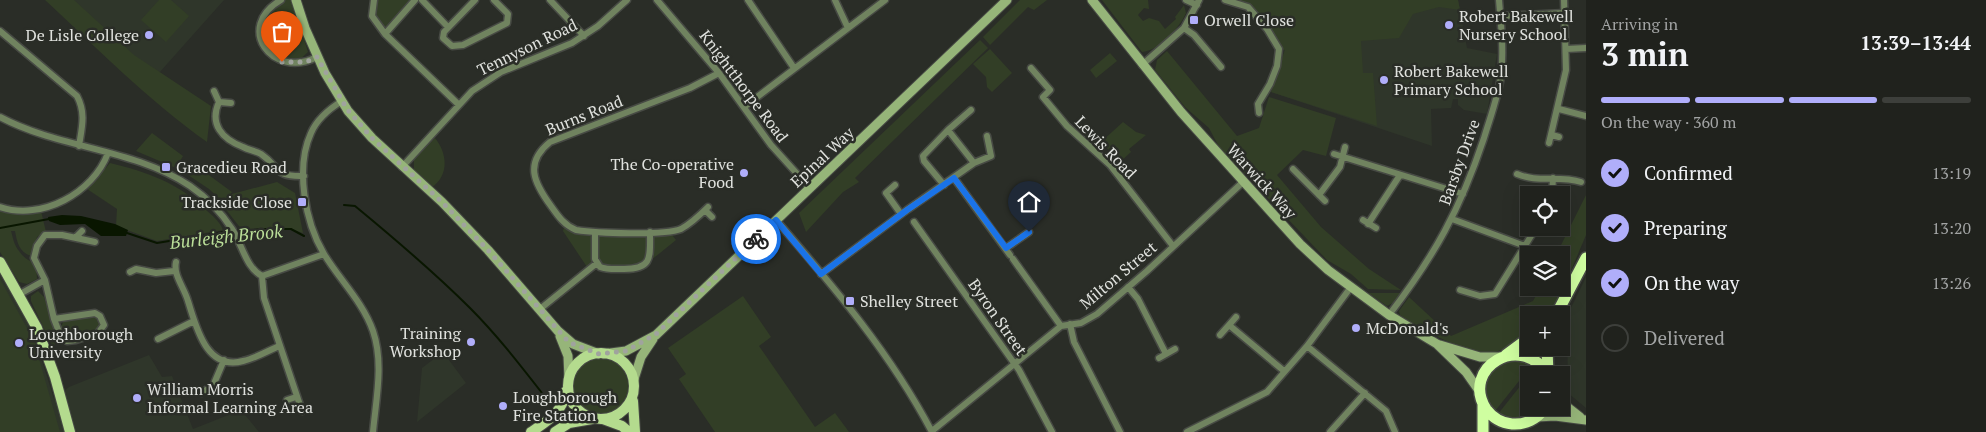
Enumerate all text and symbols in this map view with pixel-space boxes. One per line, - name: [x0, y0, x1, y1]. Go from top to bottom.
- place label: Robert Bakewell Nursery School: [1459, 5, 1574, 45]
- place label: Orwell Close: [1204, 9, 1294, 31]
- pin: [261, 11, 303, 62]
- street label: Tennyson Road: [473, 13, 581, 81]
- text: Arriving in: [1601, 13, 1678, 35]
- marker: Orwell Close: [1188, 14, 1200, 26]
- icon: bag: [268, 18, 296, 46]
- marker: Robert Bakewell Nursery School: [1443, 19, 1455, 31]
- place label: De Lisle College: [26, 24, 139, 46]
- street label: Knightthorpe Road: [694, 25, 794, 147]
- marker: De Lisle College: [143, 29, 155, 41]
- text: 13:39–13:44: [1860, 30, 1971, 55]
- text: 3 min: [1601, 33, 1689, 75]
- place label: Robert Bakewell Primary School: [1394, 60, 1509, 100]
- marker: Robert Bakewell Primary School: [1378, 74, 1390, 86]
- street label: Burns Road: [542, 90, 626, 140]
- street label: Lewis Road: [1070, 111, 1142, 183]
- text: On the way · 360 m: [1601, 111, 1736, 133]
- street label: Barsby Drive: [1433, 116, 1485, 208]
- street label: Epinal Way: [785, 121, 859, 192]
- street label: Warwick Way: [1222, 139, 1302, 224]
- place label: The Co-operative Food: [610, 153, 734, 193]
- place label: Gracedieu Road: [176, 156, 287, 178]
- icon: check: [1601, 159, 1629, 187]
- text: Confirmed: [1644, 160, 1733, 185]
- marker: Gracedieu Road: [160, 161, 172, 173]
- text: 13:19: [1932, 162, 1971, 184]
- marker: The Co-operative Food: [738, 167, 750, 179]
- pin: [1008, 181, 1050, 232]
- map controls: [1520, 186, 1570, 416]
- button: locate: [1520, 186, 1570, 236]
- icon: home: [1015, 188, 1043, 216]
- place label: Trackside Close: [181, 191, 292, 213]
- marker: Trackside Close: [296, 196, 308, 208]
- courier: [731, 214, 781, 264]
- icon: check: [1601, 214, 1629, 242]
- text: Preparing: [1644, 215, 1727, 240]
- text: 13:20: [1932, 217, 1971, 239]
- water label: Burleigh Brook: [167, 218, 284, 254]
- icon: bike: [742, 225, 770, 253]
- street label: Milton Street: [1075, 236, 1161, 314]
- button: layers: [1520, 246, 1570, 296]
- icon: check: [1601, 269, 1629, 297]
- text: On the way: [1644, 270, 1739, 295]
- text: 13:26: [1932, 272, 1971, 294]
- street label: Byron Street: [963, 274, 1033, 360]
- place label: Shelley Street: [860, 290, 958, 312]
- marker: Shelley Street: [844, 295, 856, 307]
- button: +: [1520, 306, 1570, 356]
- place label: McDonald's: [1366, 317, 1449, 339]
- place label: Training Workshop: [390, 322, 462, 362]
- marker: McDonald's: [1350, 322, 1362, 334]
- place label: Loughborough University: [29, 323, 134, 363]
- text: Delivered: [1644, 325, 1725, 350]
- marker: Training Workshop: [465, 336, 477, 348]
- marker: Loughborough University: [13, 337, 25, 349]
- button: −: [1520, 366, 1570, 416]
- place label: William Morris Informal Learning Area: [147, 378, 313, 418]
- place label: Loughborough Fire Station: [513, 386, 618, 426]
- marker: William Morris Informal Learning Area: [131, 392, 143, 404]
- marker: Loughborough Fire Station: [497, 400, 509, 412]

